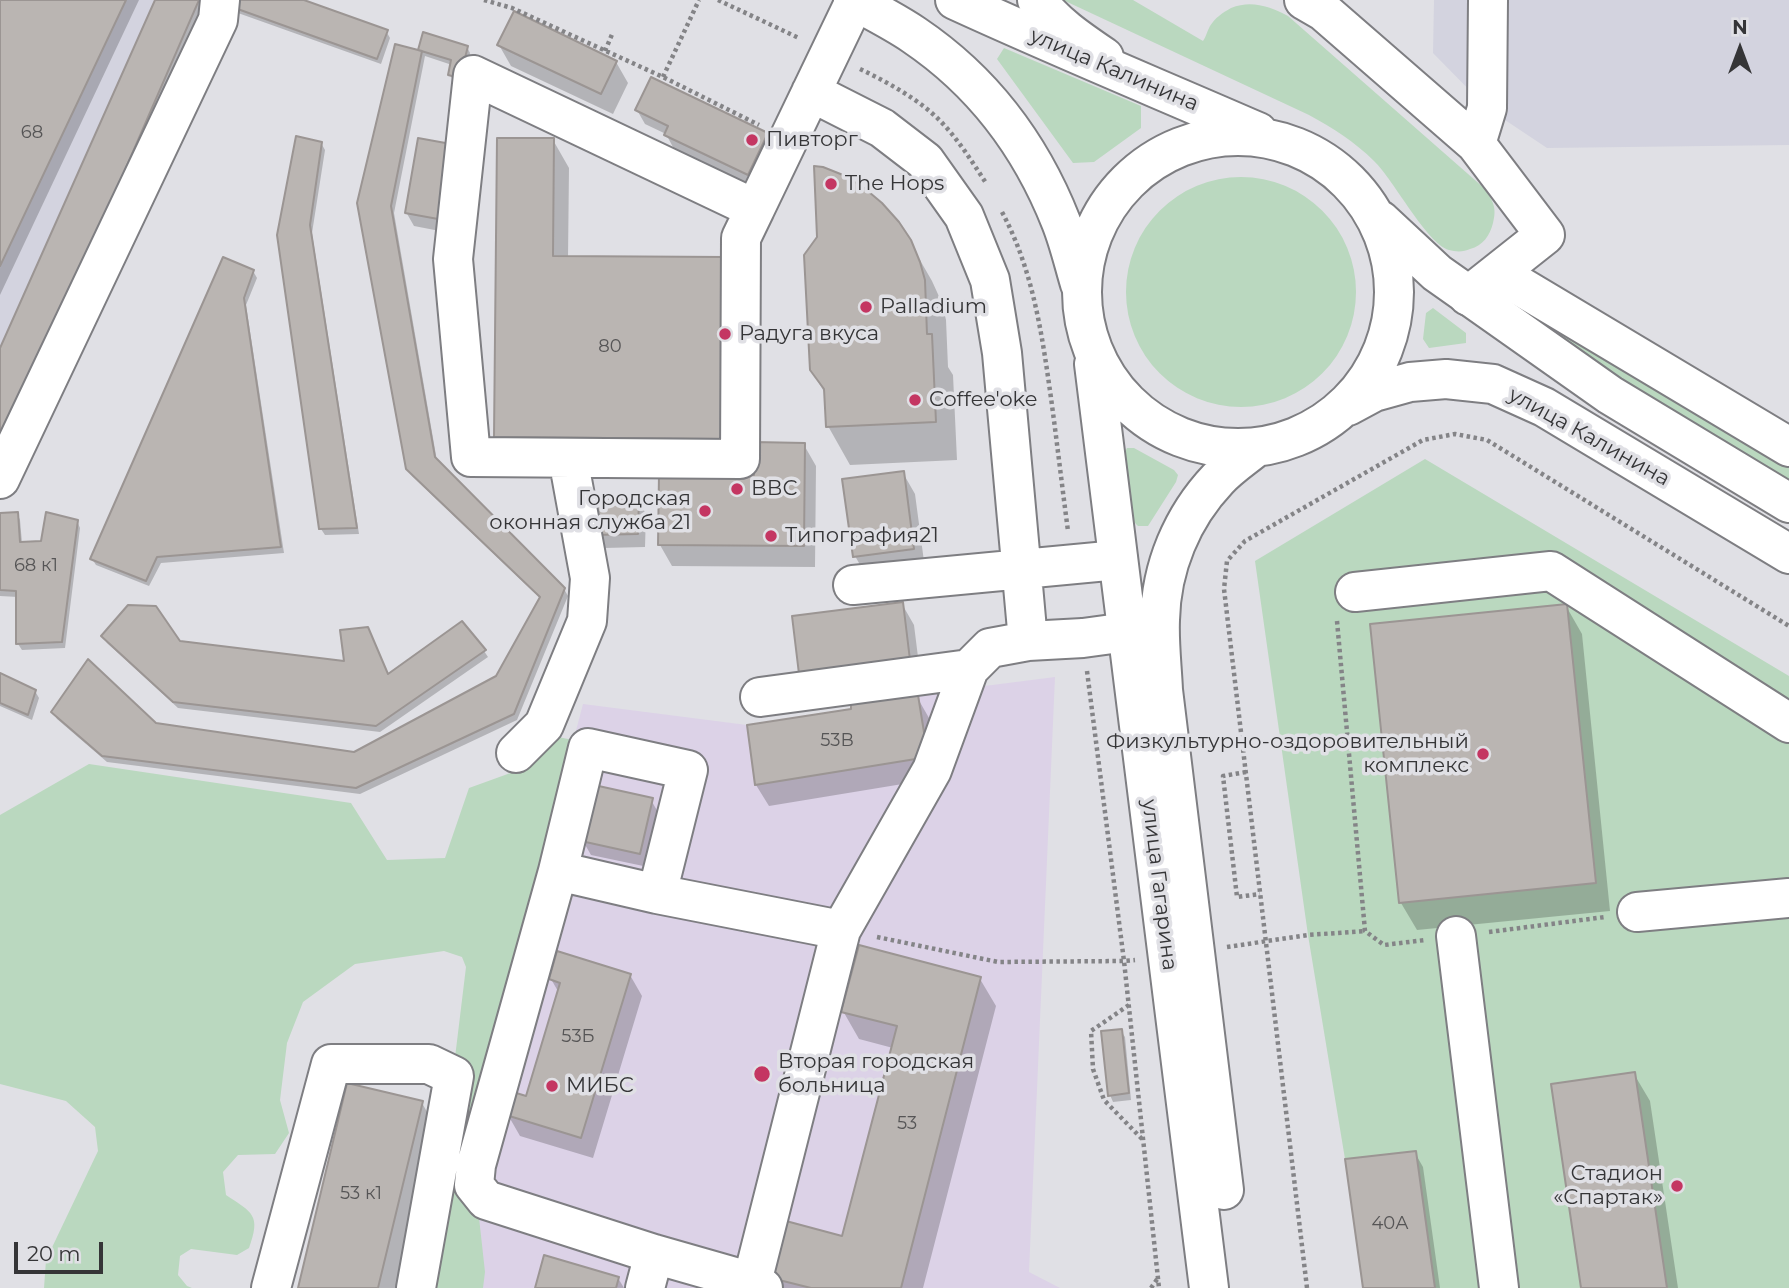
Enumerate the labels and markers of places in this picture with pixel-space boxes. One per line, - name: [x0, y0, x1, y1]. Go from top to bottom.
- place label: Пивторг: [766, 127, 858, 153]
- marker: Пивторг: [744, 132, 760, 148]
- place label: The Hops: [845, 171, 944, 197]
- marker: The Hops: [823, 176, 839, 192]
- place label: Palladium: [880, 294, 987, 320]
- marker: Palladium: [858, 299, 874, 315]
- place label: Радуга вкуса: [739, 321, 879, 347]
- marker: Радуга вкуса: [717, 326, 733, 342]
- place label: Coffee'oke: [929, 387, 1037, 413]
- marker: Coffee'oke: [907, 392, 923, 408]
- place label: ВВС: [751, 476, 797, 502]
- marker: ВВС: [729, 481, 745, 497]
- place label: Городская оконная служба 21: [489, 486, 691, 536]
- marker: Городская оконная служба 21: [697, 503, 713, 519]
- place label: Типография21: [785, 523, 939, 549]
- marker: Типография21: [763, 528, 779, 544]
- place label: Физкультурно-оздоровительный комплекс: [1106, 729, 1469, 779]
- marker: Физкультурно-оздоровительный комплекс: [1475, 746, 1491, 762]
- place label: Вторая городская больница: [778, 1049, 974, 1099]
- marker: Вторая городская больница: [752, 1064, 772, 1084]
- place label: МИБС: [566, 1073, 634, 1099]
- marker: МИБС: [544, 1078, 560, 1094]
- place label: Стадион «Спартак»: [1553, 1161, 1663, 1211]
- marker: Стадион «Спартак»: [1669, 1178, 1685, 1194]

